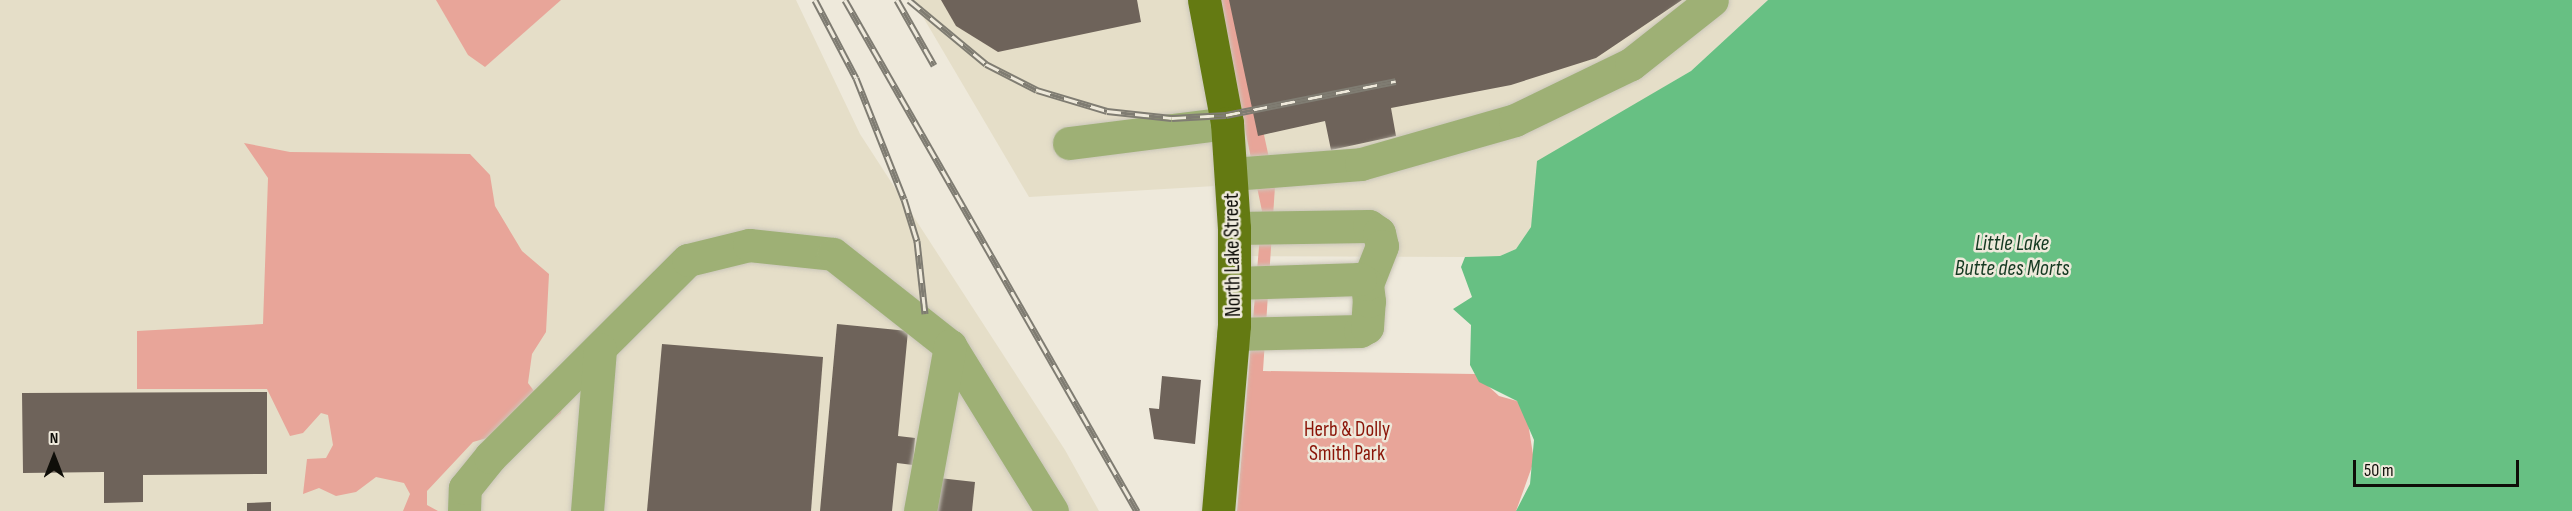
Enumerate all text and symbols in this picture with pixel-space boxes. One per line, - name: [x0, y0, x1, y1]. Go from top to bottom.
- street label: North Lake Street: [1219, 193, 1247, 317]
- water label: Little Lake Butte des Morts: [1955, 230, 2069, 282]
- park label: Herb & Dolly Smith Park: [1304, 417, 1390, 467]
- north arrow: [24, 427, 84, 487]
- text: N: [50, 429, 58, 448]
- scale bar: [2356, 448, 2522, 486]
- text: 50 m: [2364, 460, 2394, 481]

